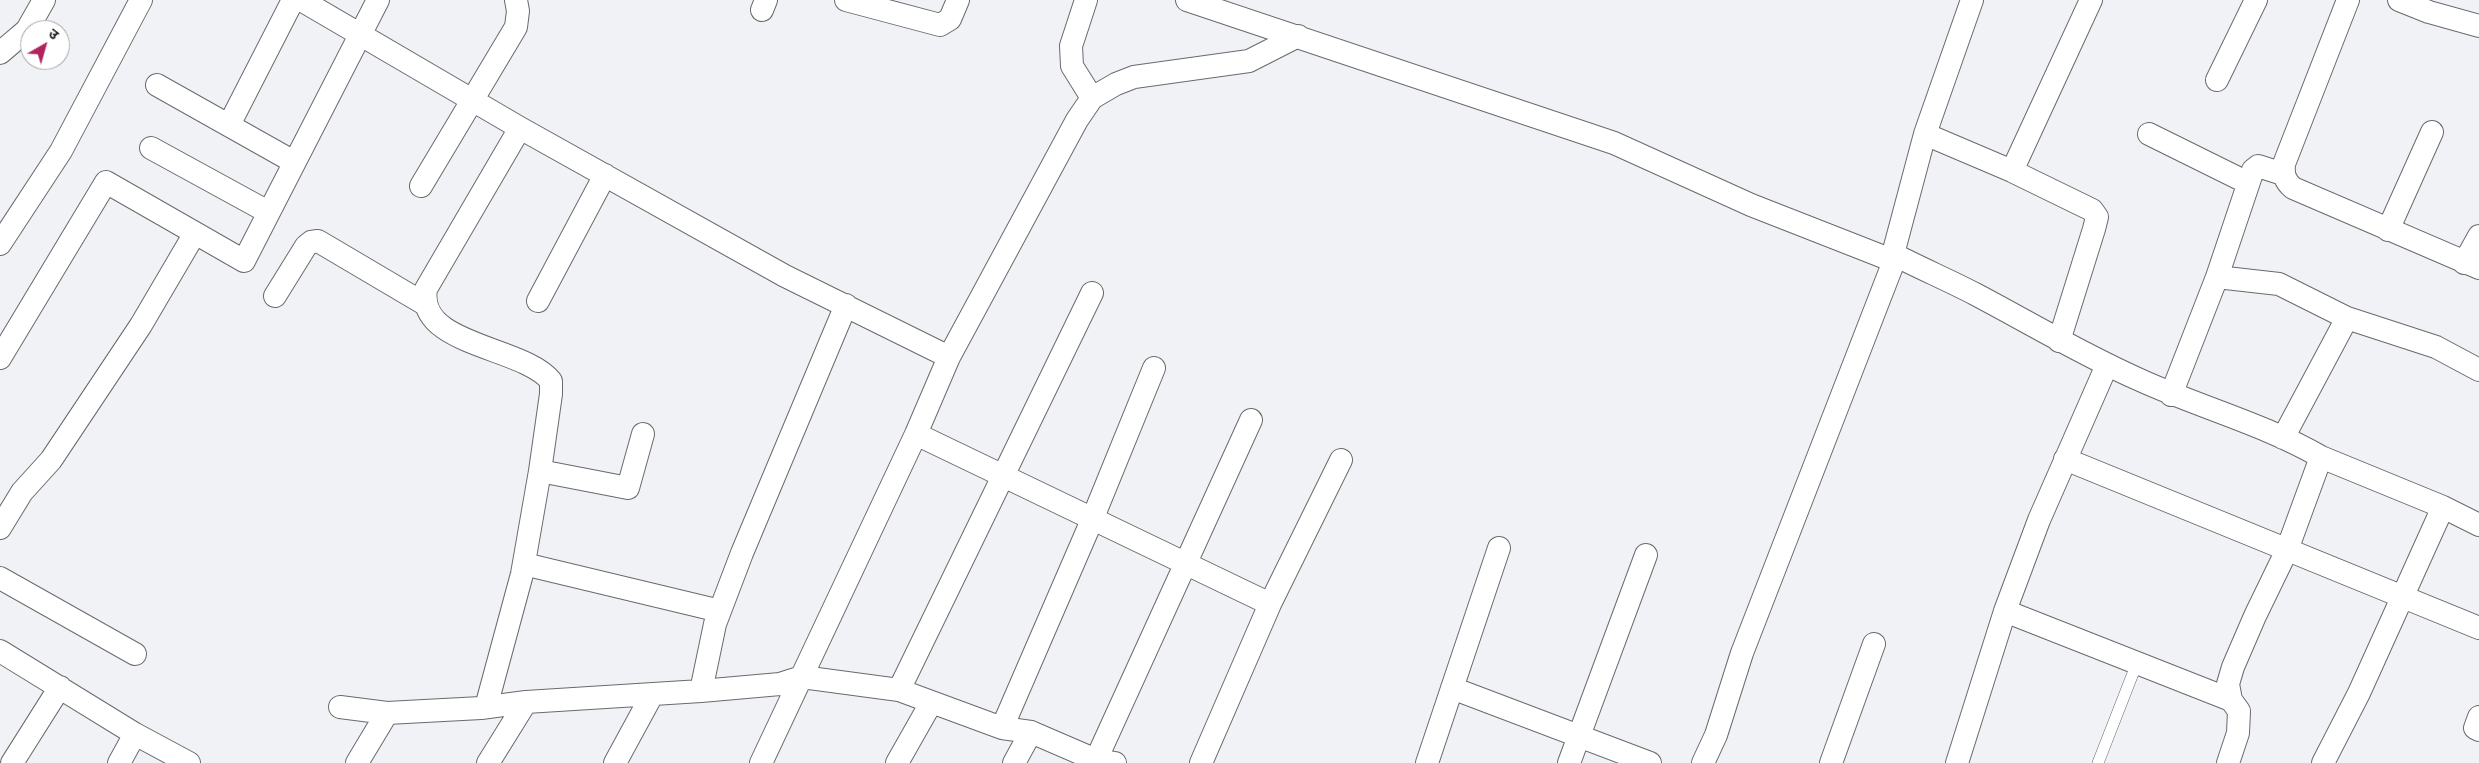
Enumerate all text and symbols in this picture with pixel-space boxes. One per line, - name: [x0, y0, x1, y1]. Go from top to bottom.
- north arrow: [20, 20, 70, 70]
- text: उ: [45, 25, 62, 43]

